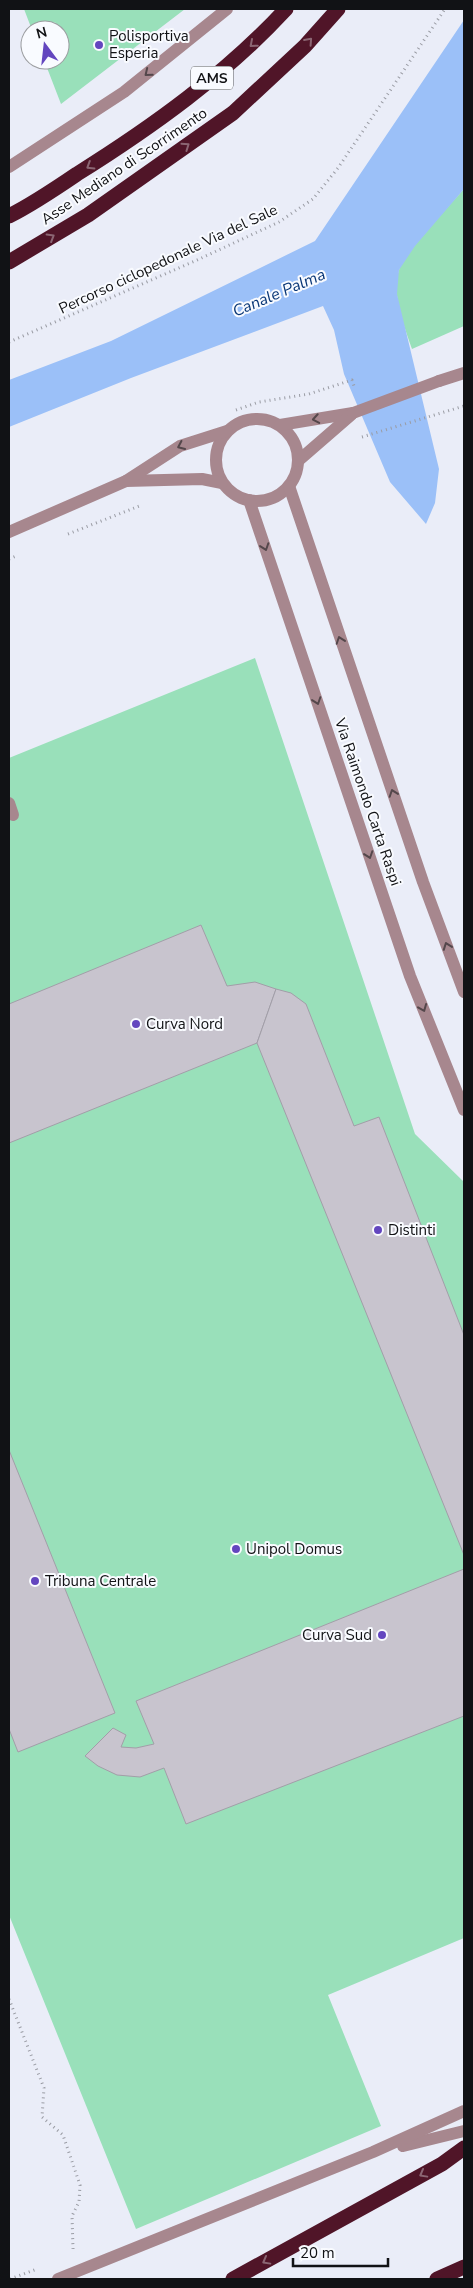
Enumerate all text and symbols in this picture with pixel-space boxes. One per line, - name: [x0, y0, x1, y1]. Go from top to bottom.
- north arrow: [20, 20, 70, 70]
- text: N: [34, 22, 49, 43]
- place label: Polisportiva Esperia: [109, 26, 189, 63]
- one-way arrow: [249, 38, 258, 47]
- one-way arrow: [303, 38, 312, 47]
- marker: Polisportiva Esperia: [93, 39, 105, 51]
- road number: AMS: [191, 66, 233, 90]
- one-way arrow: [145, 67, 154, 76]
- street label: Asse Mediano di Scorrimento: [37, 103, 211, 229]
- one-way arrow: [180, 143, 189, 152]
- one-way arrow: [86, 160, 95, 170]
- street label: Percorso ciclopedonale Via del Sale: [55, 199, 281, 319]
- one-way arrow: [45, 233, 54, 243]
- water label: Canale Palma: [229, 264, 329, 322]
- one-way arrow: [312, 414, 320, 424]
- one-way arrow: [177, 440, 186, 451]
- one-way arrow: [259, 542, 269, 550]
- one-way arrow: [336, 636, 346, 644]
- one-way arrow: [311, 696, 321, 704]
- street label: Via Raimondo Carta Raspi: [330, 715, 406, 888]
- one-way arrow: [388, 790, 398, 798]
- one-way arrow: [363, 850, 373, 858]
- one-way arrow: [443, 943, 453, 951]
- one-way arrow: [417, 1003, 427, 1012]
- place label: Curva Nord: [146, 1014, 223, 1034]
- marker: Curva Nord: [130, 1018, 142, 1030]
- place label: Distinti: [388, 1220, 436, 1240]
- marker: Distinti: [372, 1224, 384, 1236]
- place label: Unipol Domus: [246, 1539, 342, 1559]
- marker: Unipol Domus: [230, 1543, 242, 1555]
- place label: Tribuna Centrale: [45, 1571, 156, 1591]
- marker: Tribuna Centrale: [29, 1575, 41, 1587]
- place label: Curva Sud: [302, 1625, 372, 1645]
- marker: Curva Sud: [376, 1629, 388, 1641]
- one-way arrow: [420, 2168, 429, 2178]
- scale bar: [293, 2236, 388, 2268]
- text: 20 m: [300, 2243, 335, 2263]
- one-way arrow: [262, 2255, 271, 2265]

